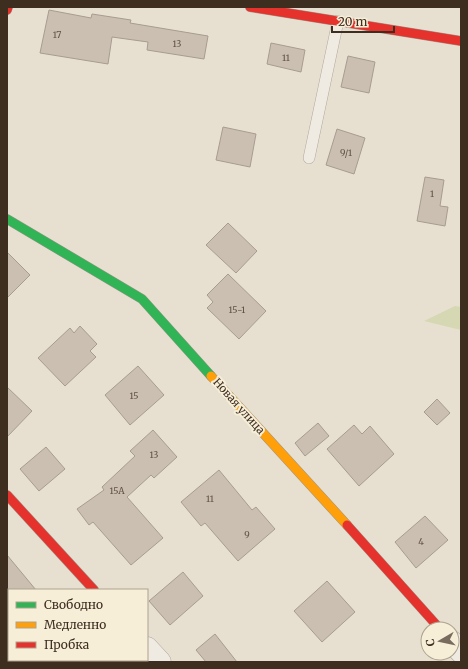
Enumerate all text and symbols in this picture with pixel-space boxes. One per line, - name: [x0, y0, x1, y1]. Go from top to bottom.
- scale bar: [332, 8, 394, 34]
- text: 20 m: [338, 14, 367, 29]
- house number: 17: [53, 29, 61, 40]
- house number: 13: [173, 38, 181, 49]
- house number: 11: [282, 52, 290, 63]
- house number: 9/1: [340, 147, 352, 158]
- house number: 1: [430, 188, 434, 199]
- house number: 15-1: [229, 304, 245, 315]
- street label: Новая улица: [210, 375, 268, 437]
- house number: 15: [129, 390, 139, 401]
- house number: 13: [150, 449, 158, 460]
- house number: 15А: [109, 485, 125, 496]
- house number: 11: [206, 493, 214, 504]
- house number: 9: [244, 529, 250, 540]
- house number: 4: [418, 536, 424, 547]
- legend: [8, 589, 148, 661]
- text: Свободно: [44, 597, 103, 612]
- text: Медленно: [44, 617, 106, 632]
- north arrow: [420, 621, 460, 661]
- text: Пробка: [44, 637, 90, 652]
- text: С: [423, 638, 438, 647]

